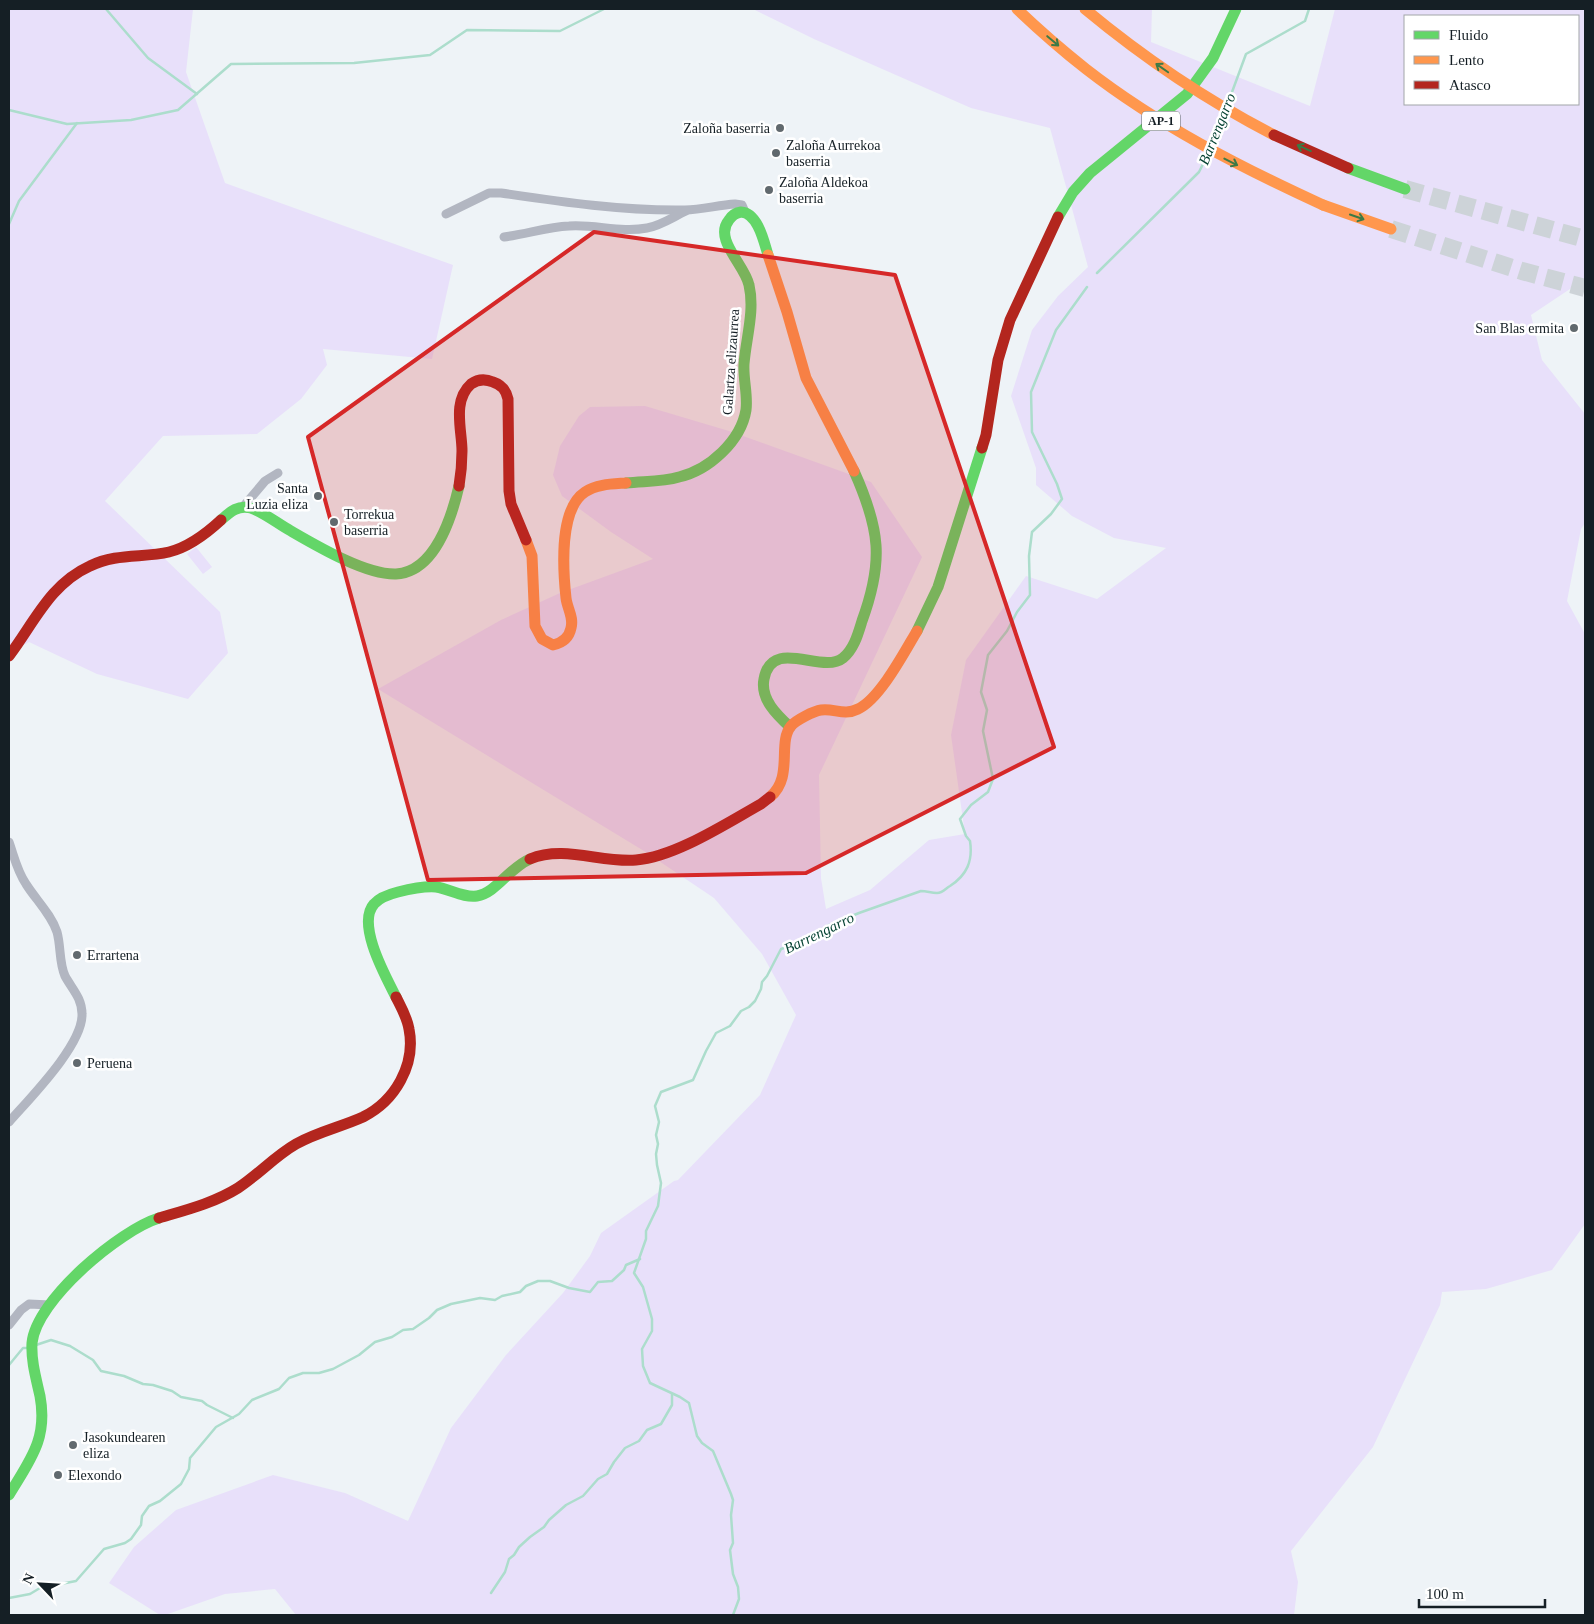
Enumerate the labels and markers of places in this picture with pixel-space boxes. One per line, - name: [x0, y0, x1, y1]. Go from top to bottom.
- place label: Zaloña baserria: [683, 121, 771, 136]
- marker: Zaloña baserria: [774, 122, 786, 134]
- place label: Zaloña Aurrekoa baserria: [786, 138, 881, 169]
- marker: Zaloña Aurrekoa baserria: [770, 147, 782, 159]
- place label: Zaloña Aldekoa baserria: [779, 175, 869, 206]
- marker: Zaloña Aldekoa baserria: [763, 184, 775, 196]
- place label: San Blas ermita: [1475, 321, 1565, 336]
- marker: San Blas ermita: [1568, 322, 1580, 334]
- place label: Santa Luzia eliza: [246, 481, 309, 512]
- marker: Santa Luzia eliza: [312, 490, 324, 502]
- place label: Torrekua baserria: [344, 507, 395, 538]
- marker: Torrekua baserria: [328, 516, 340, 528]
- place label: Errartena: [87, 948, 140, 963]
- marker: Errartena: [71, 949, 83, 961]
- place label: Peruena: [87, 1056, 133, 1071]
- marker: Peruena: [71, 1057, 83, 1069]
- place label: Jasokundearen eliza: [83, 1430, 165, 1461]
- marker: Jasokundearen eliza: [67, 1439, 79, 1451]
- place label: Elexondo: [68, 1468, 122, 1483]
- marker: Elexondo: [52, 1469, 64, 1481]

